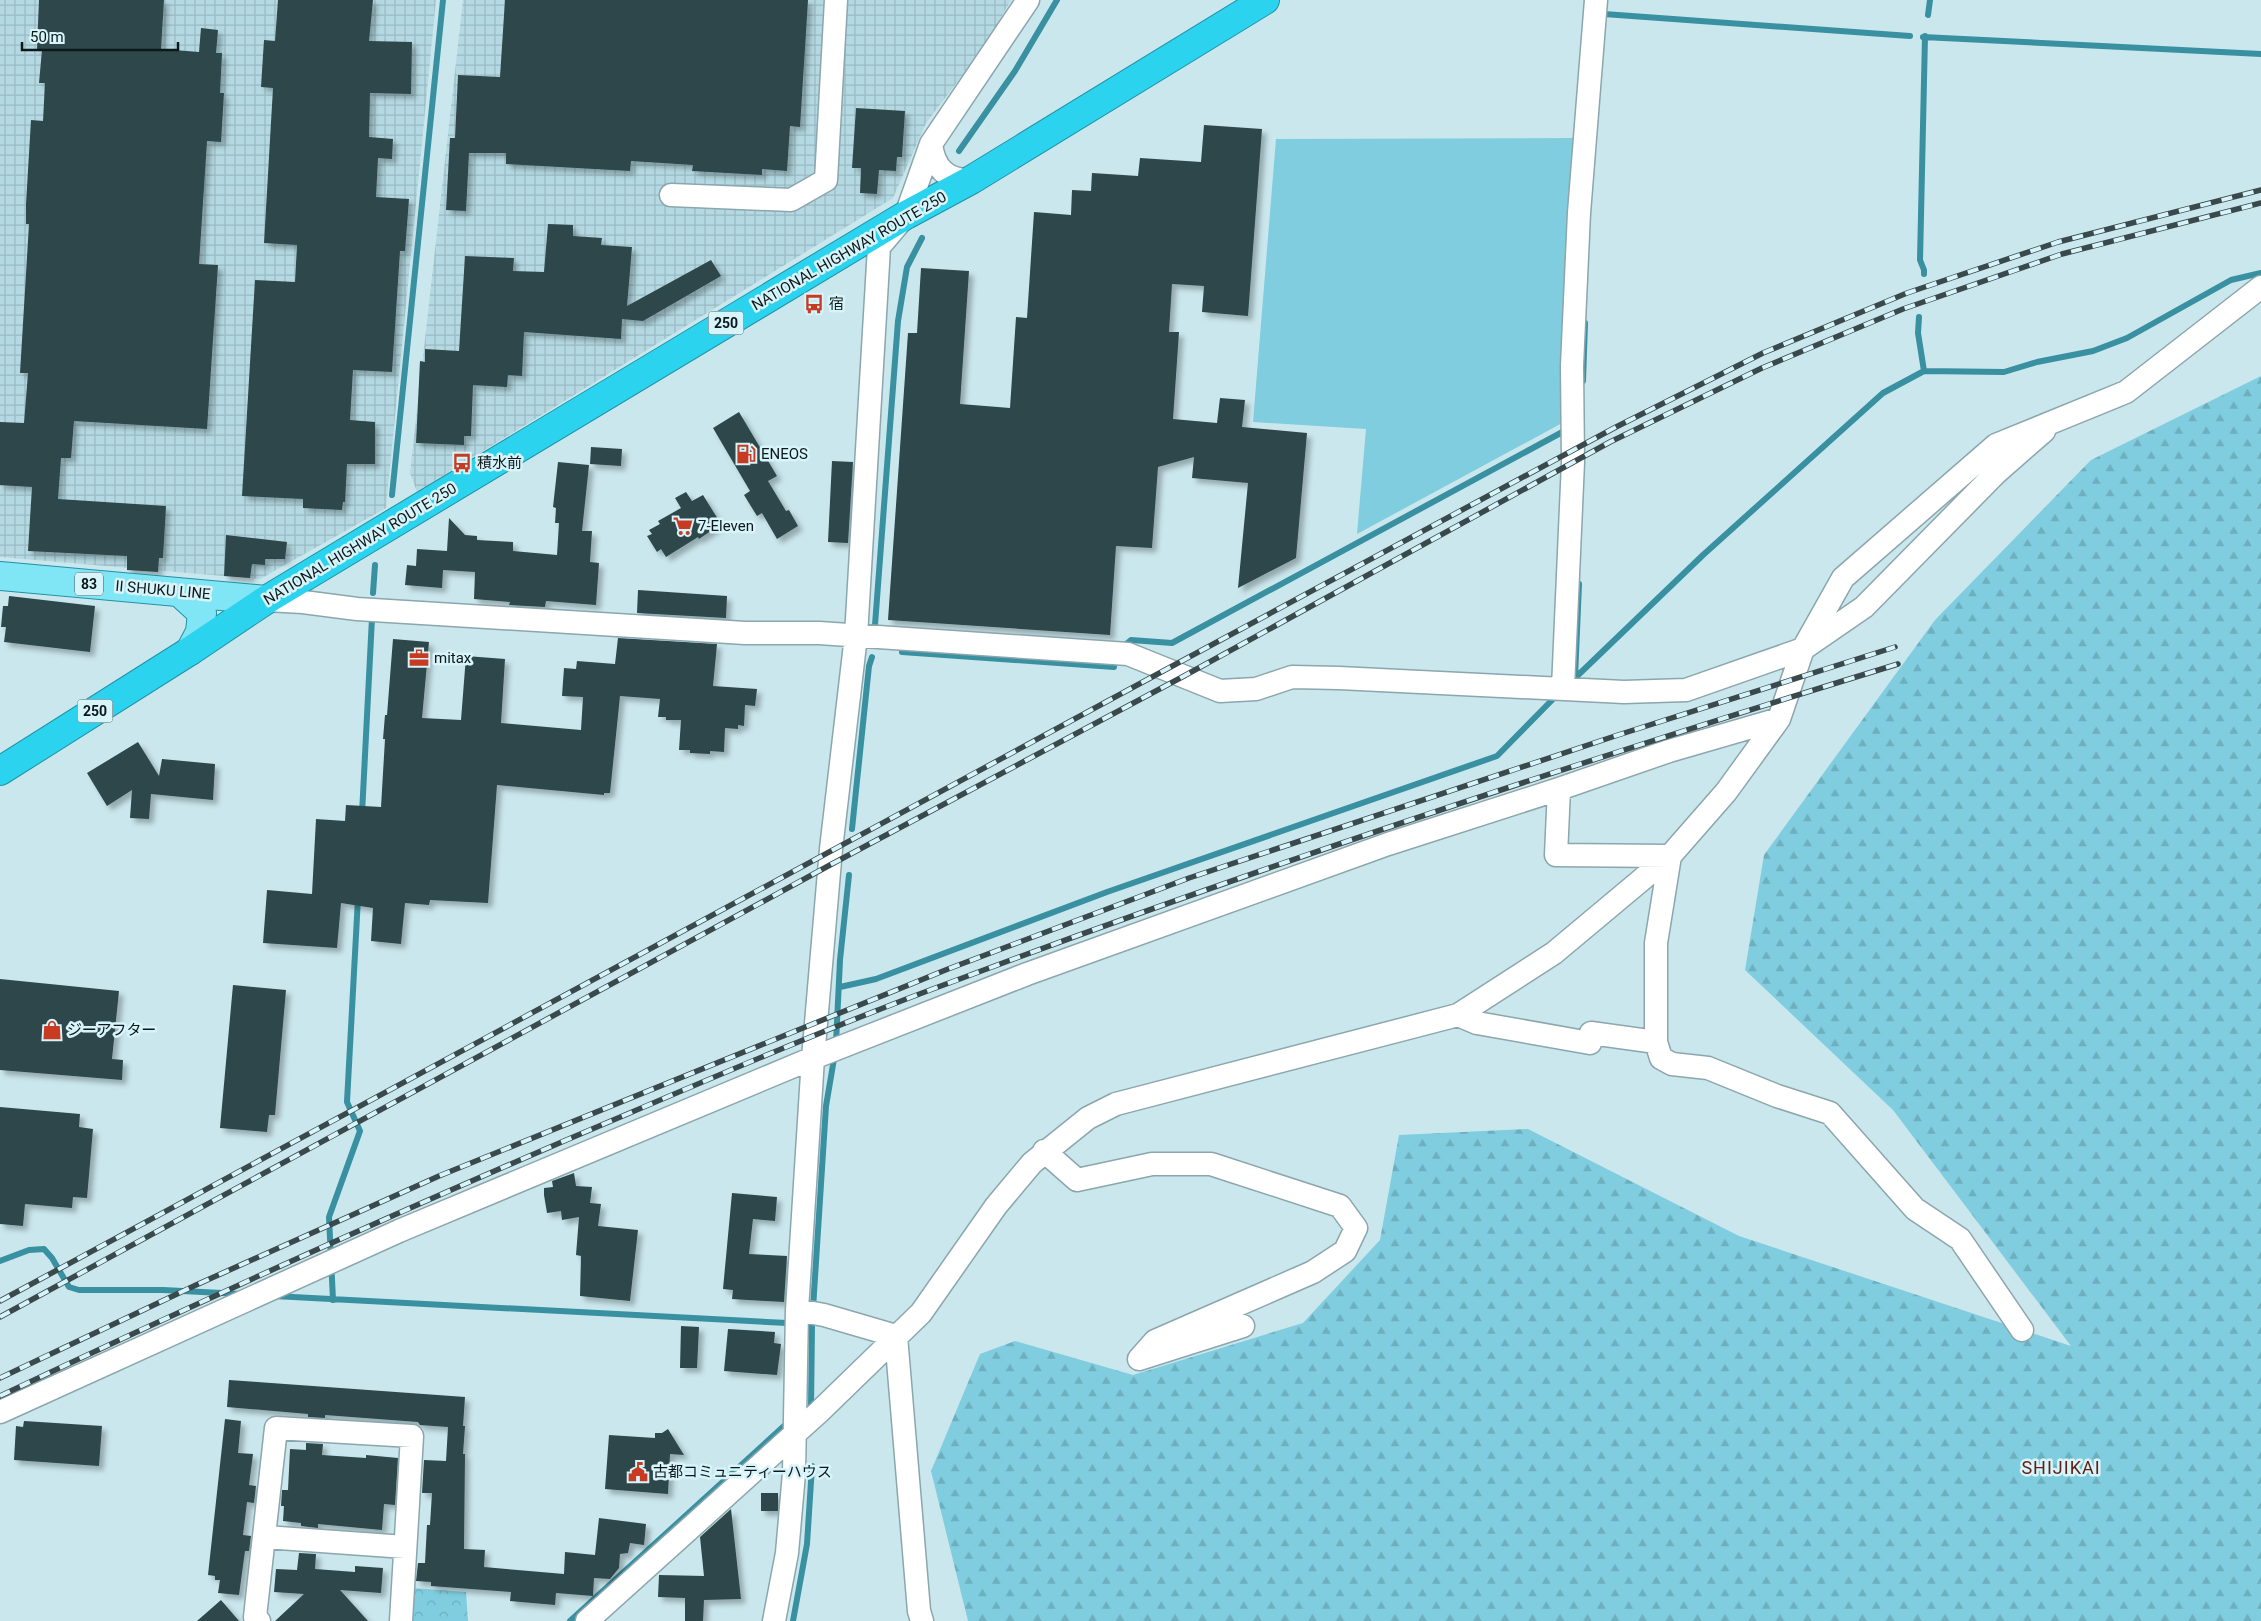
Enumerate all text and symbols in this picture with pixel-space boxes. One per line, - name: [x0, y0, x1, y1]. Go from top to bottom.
- scale bar: [22, 20, 179, 52]
- text: 50 m: [30, 28, 64, 46]
- street label: NATIONAL HIGHWAY ROUTE 250: [748, 188, 950, 314]
- bus stop icon: 宿: [803, 293, 825, 315]
- place label: 宿: [829, 295, 844, 313]
- road number: 250: [708, 312, 744, 334]
- fuel station icon: ENEOS: [735, 443, 757, 465]
- place label: ENEOS: [761, 445, 808, 463]
- bus stop icon: 積水前: [451, 452, 473, 474]
- place label: 積水前: [477, 454, 522, 472]
- street label: NATIONAL HIGHWAY ROUTE 250: [260, 479, 460, 609]
- supermarket icon: 7-Eleven: [672, 515, 694, 537]
- place label: 7-Eleven: [698, 517, 754, 535]
- road number: 83: [75, 572, 103, 596]
- street label: II SHUKU LINE: [115, 577, 212, 603]
- office icon: mitax: [408, 647, 430, 669]
- place label: mitax: [434, 649, 472, 667]
- road number: 250: [78, 699, 112, 722]
- shop icon: ジーアフター: [41, 1019, 63, 1041]
- place label: ジーアフター: [67, 1021, 156, 1039]
- district label: SHIJIKAI: [2021, 1457, 2101, 1478]
- public building icon: 古都コミュニティーハウス: [627, 1461, 649, 1483]
- place label: 古都コミュニティーハウス: [653, 1463, 832, 1481]

